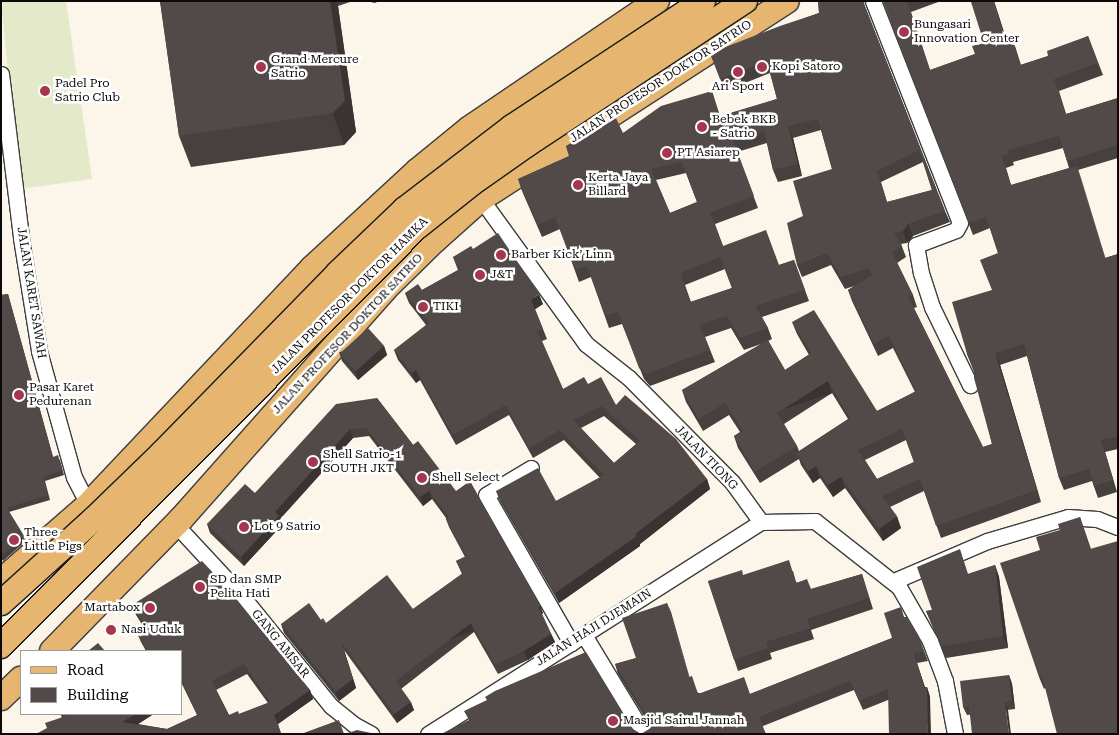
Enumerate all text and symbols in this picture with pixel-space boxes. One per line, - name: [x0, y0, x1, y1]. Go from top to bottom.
- street label: JALAN PROFESOR DOKTOR SATRIO: [567, 18, 755, 146]
- place label: Bungasari Innovation Center: [914, 18, 1020, 46]
- marker: Bungasari Innovation Center: [898, 26, 910, 38]
- place label: Grand Mercure Satrio: [271, 53, 358, 81]
- place label: Kopi Satoro: [772, 60, 840, 74]
- marker: Grand Mercure Satrio: [255, 61, 267, 73]
- marker: Kopi Satoro: [756, 61, 768, 73]
- marker: Ari Sport: [732, 66, 744, 78]
- place label: Padel Pro Satrio Club: [55, 77, 120, 105]
- place label: Ari Sport: [712, 80, 764, 94]
- marker: Padel Pro Satrio Club: [39, 85, 51, 97]
- place label: Bebek BKB - Satrio: [712, 113, 776, 141]
- marker: Bebek BKB - Satrio: [696, 121, 708, 133]
- place label: PT Asiarep: [677, 146, 740, 160]
- marker: PT Asiarep: [661, 147, 673, 159]
- place label: Kerta Jaya Billard: [588, 171, 648, 199]
- marker: Kerta Jaya Billard: [572, 179, 584, 191]
- street label: JALAN PROFESOR DOKTOR HAMKA: [269, 215, 431, 377]
- street label: JALAN KARET SAWAH: [13, 226, 49, 360]
- place label: Barber Kick’ Linn: [511, 248, 612, 262]
- marker: Barber Kick’ Linn: [495, 249, 507, 261]
- street label: JALAN PROFESOR DOKTOR SATRIO: [270, 251, 426, 417]
- place label: J&T: [490, 268, 513, 282]
- marker: J&T: [474, 269, 486, 281]
- place label: TIKI: [433, 300, 459, 314]
- marker: TIKI: [417, 301, 429, 313]
- place label: Pasar Karet Pedurenan: [29, 381, 94, 409]
- marker: Pasar Karet Pedurenan: [13, 389, 25, 401]
- street label: JALAN TIONG: [672, 423, 740, 493]
- place label: Shell Satrio-1 SOUTH JKT: [323, 448, 402, 476]
- marker: Shell Satrio-1 SOUTH JKT: [307, 456, 319, 468]
- place label: Shell Select: [432, 471, 500, 485]
- marker: Shell Select: [416, 472, 428, 484]
- place label: Lot 9 Satrio: [254, 520, 321, 534]
- marker: Lot 9 Satrio: [238, 521, 250, 533]
- place label: Three Little Pigs: [24, 526, 82, 554]
- marker: Three Little Pigs: [8, 534, 20, 546]
- place label: SD dan SMP Pelita Hati: [210, 573, 281, 601]
- marker: SD dan SMP Pelita Hati: [194, 581, 206, 593]
- street label: JALAN HAJI DJEMAIN: [533, 586, 655, 670]
- place label: Martabox: [84, 601, 140, 615]
- marker: Martabox: [144, 602, 156, 614]
- street label: GANG AMSAR: [248, 607, 312, 681]
- place label: Nasi Uduk: [121, 623, 182, 637]
- marker: Nasi Uduk: [105, 624, 117, 636]
- legend: [20, 650, 182, 715]
- text: Road: [67, 661, 104, 679]
- text: Building: [67, 686, 128, 704]
- place label: Masjid Sairul Jannah: [623, 714, 744, 728]
- marker: Masjid Sairul Jannah: [607, 715, 619, 727]

